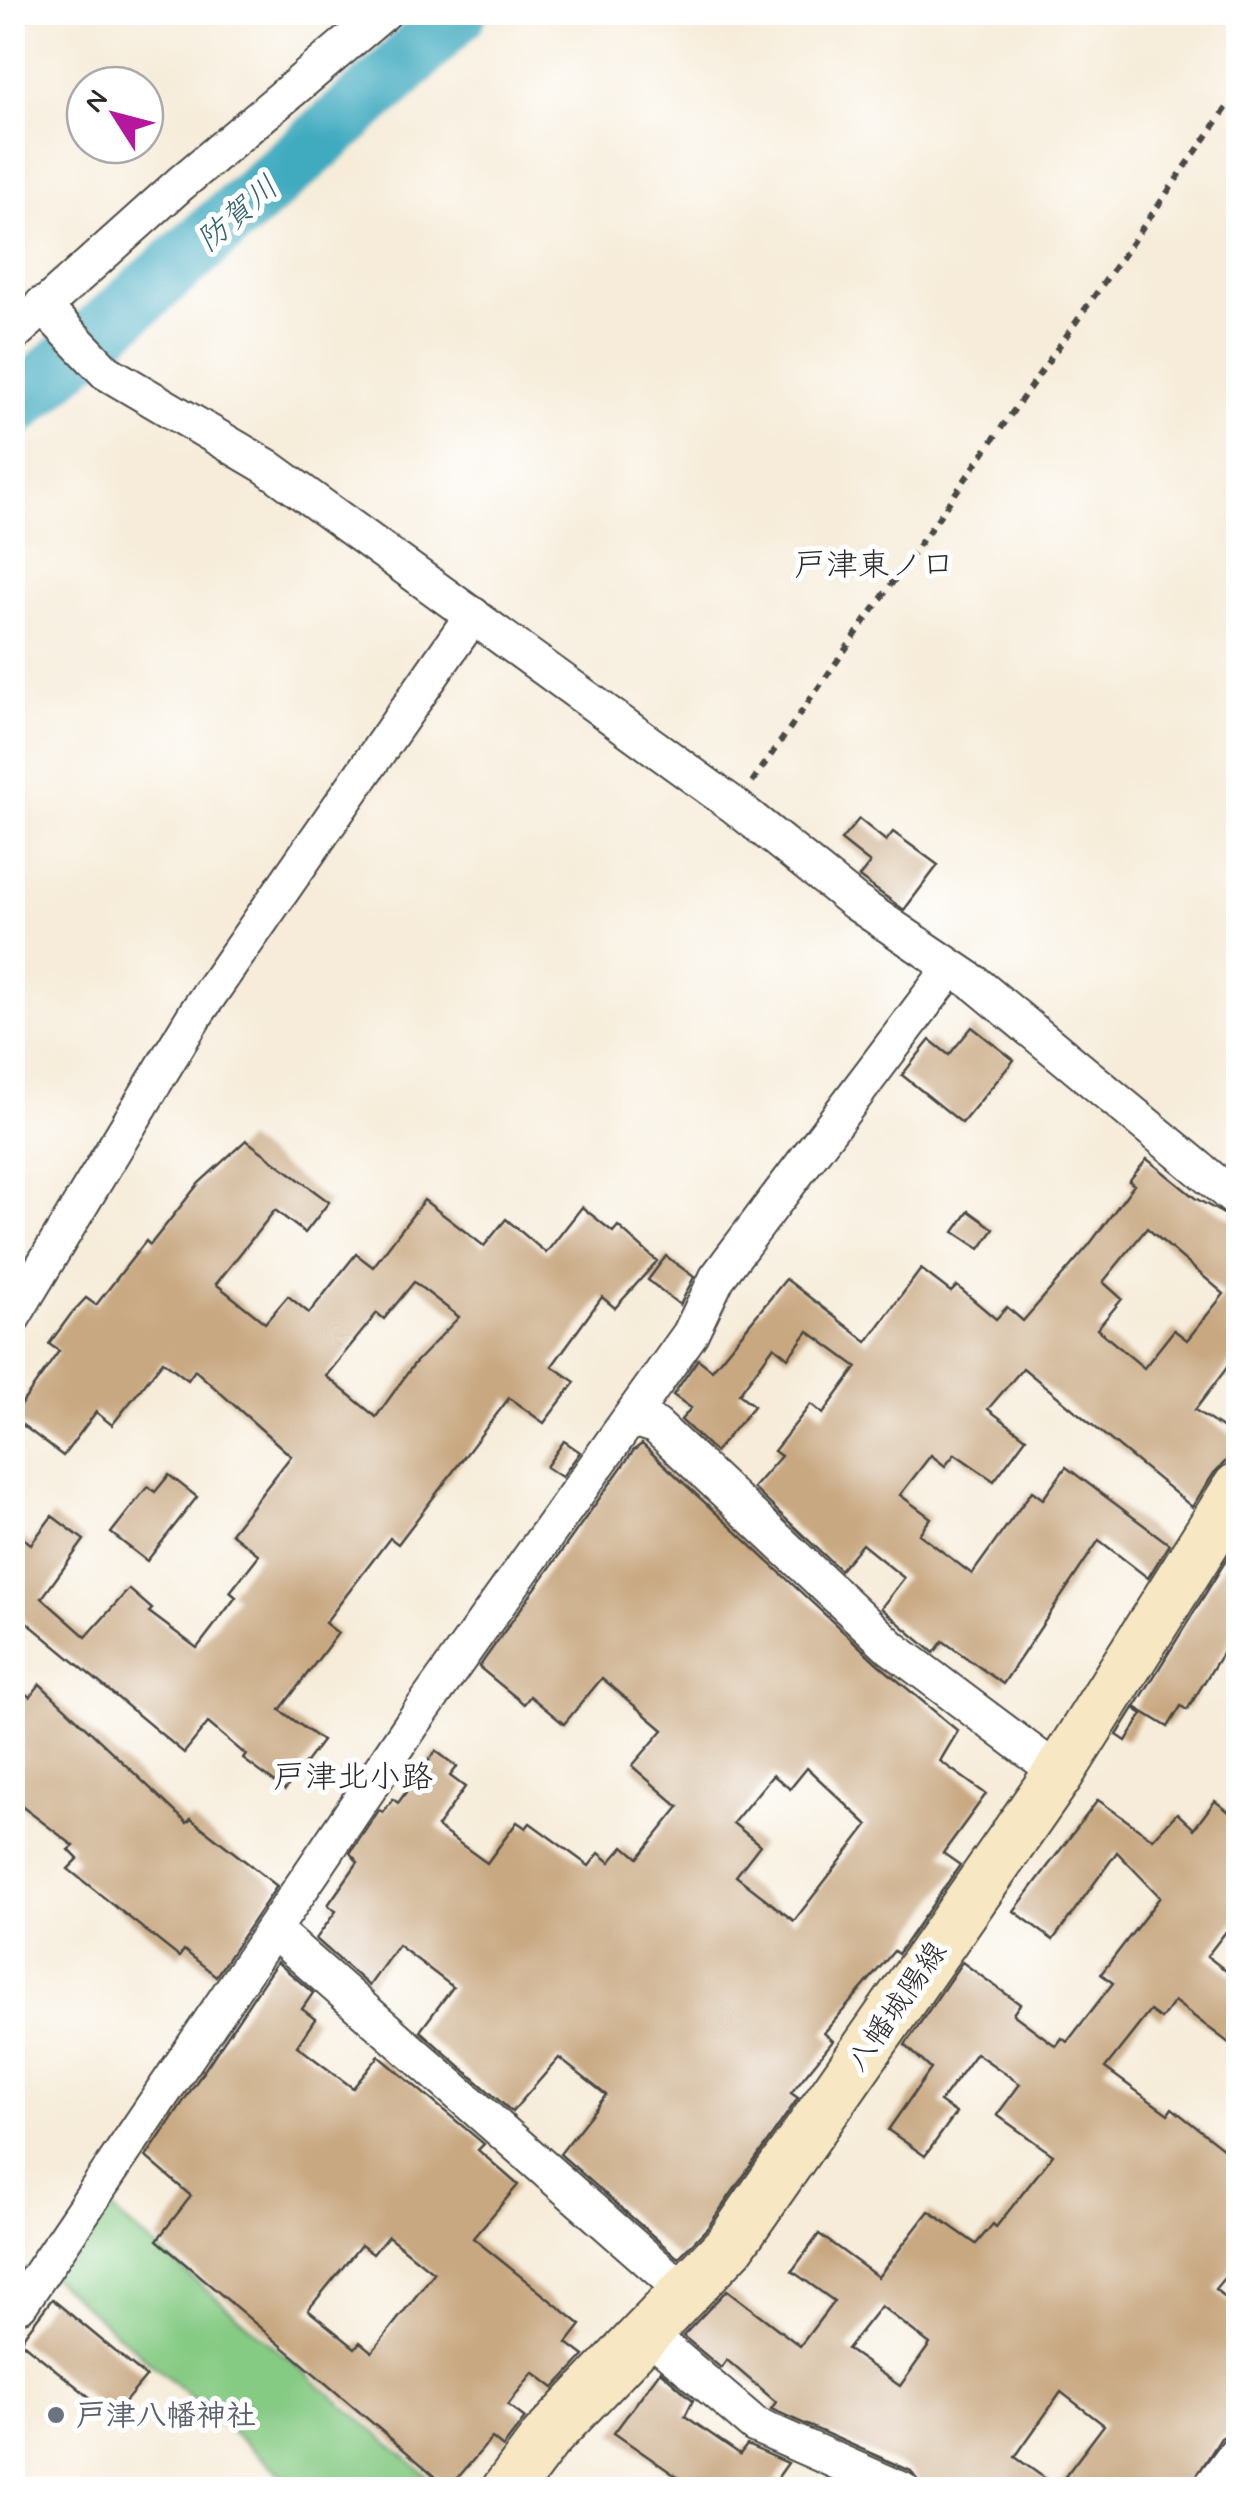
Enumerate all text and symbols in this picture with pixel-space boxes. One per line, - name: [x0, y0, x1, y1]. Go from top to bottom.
- north arrow: [65, 65, 165, 165]
- text: N: [76, 83, 117, 120]
- water label: 防賀川: [188, 167, 288, 262]
- district label: 戸津東ノ口: [794, 545, 954, 587]
- district label: 戸津北小路: [273, 1757, 433, 1799]
- street label: 八幡城陽線: [838, 1934, 956, 2079]
- place label: 戸津八幡神社: [76, 2397, 256, 2436]
- marker: 戸津八幡神社: [45, 2404, 67, 2426]

